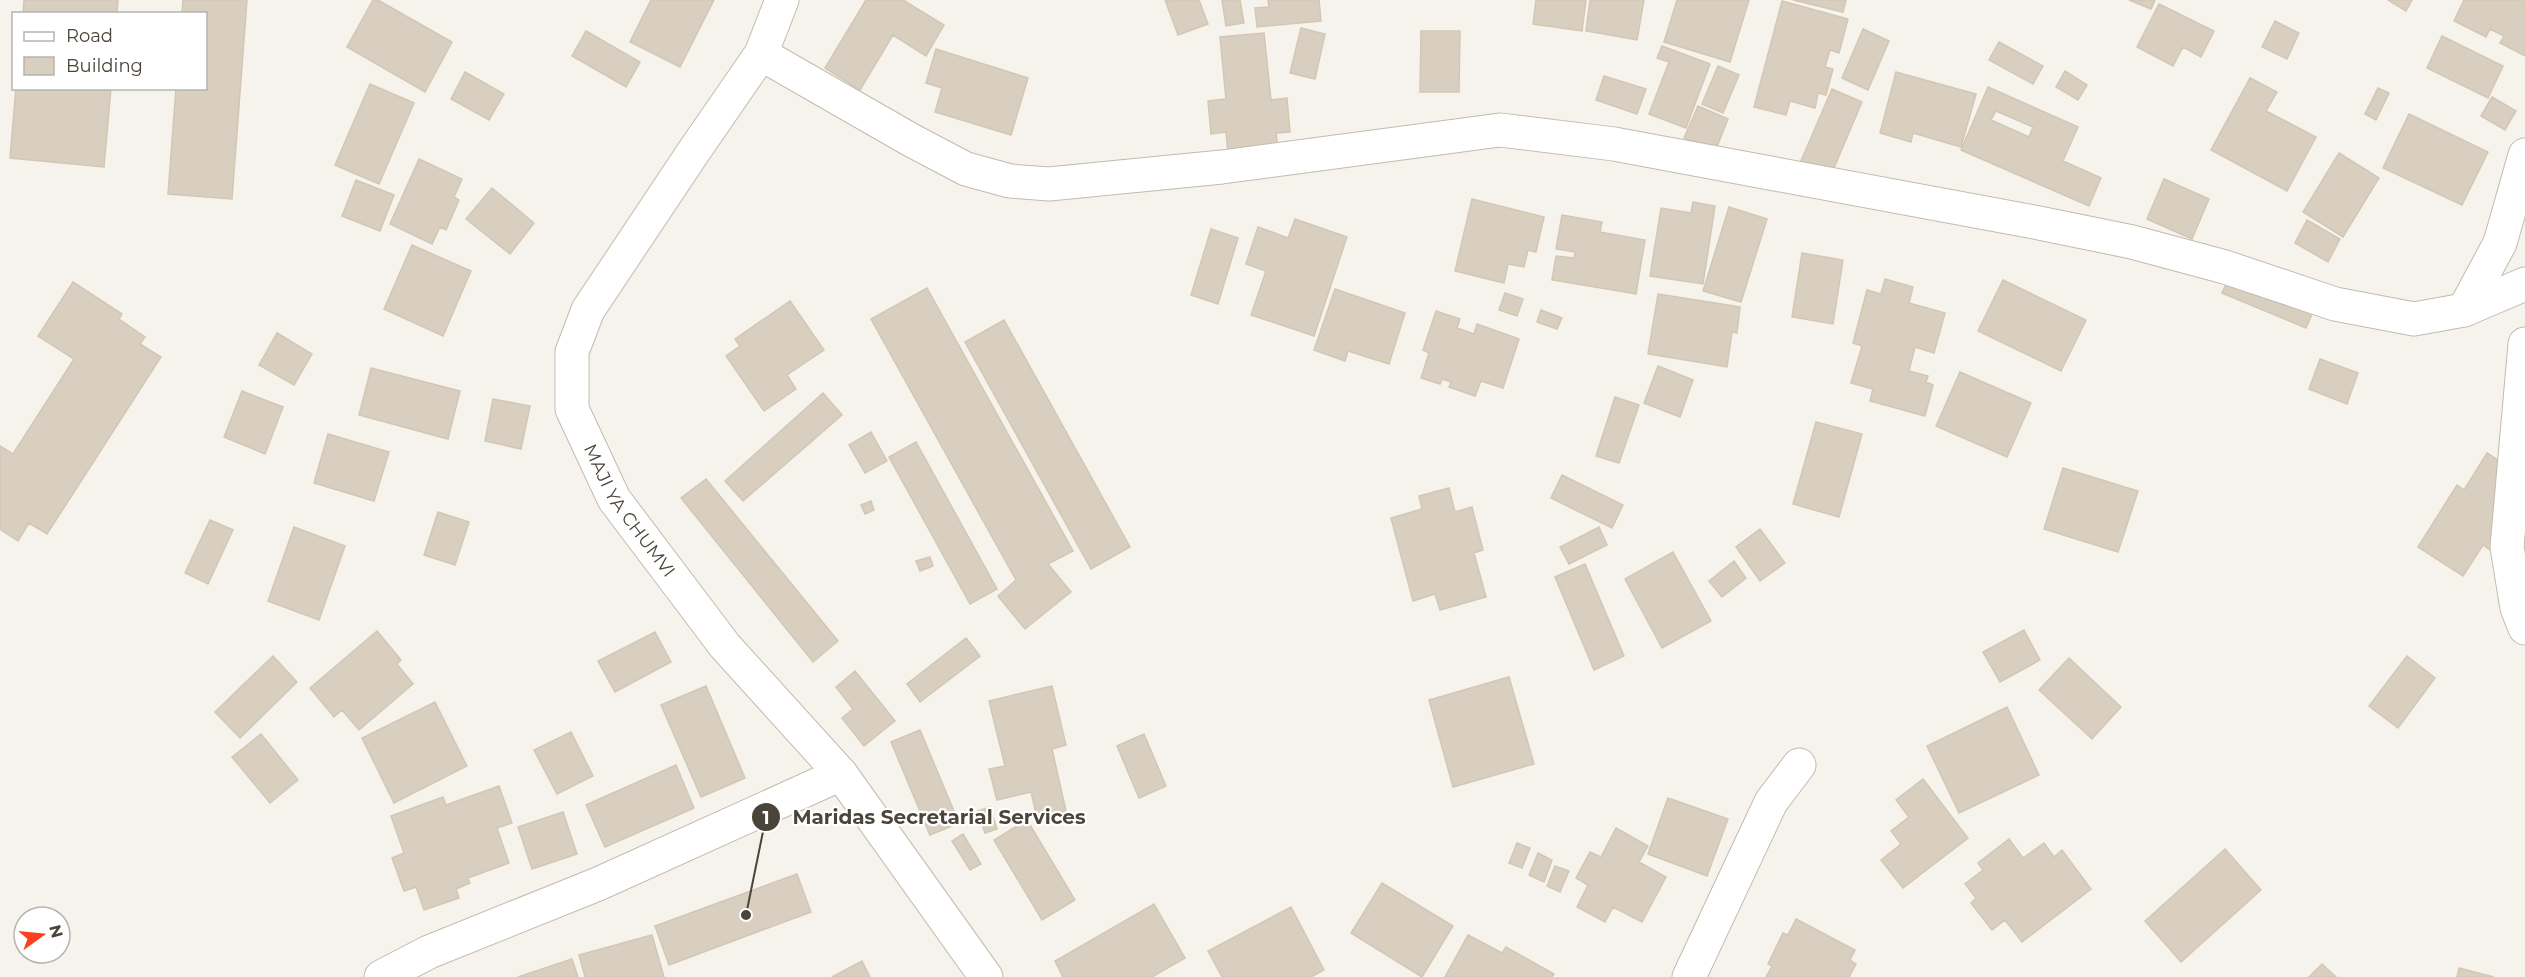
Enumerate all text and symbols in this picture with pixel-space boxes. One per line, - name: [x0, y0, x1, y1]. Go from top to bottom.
- legend: [12, 12, 207, 90]
- text: Road: [66, 25, 113, 47]
- text: Building: [66, 55, 143, 77]
- street label: MAJI YA CHUMVI: [579, 441, 680, 581]
- callout: Maridas Secretarial Services: [751, 798, 1098, 836]
- text: Maridas Secretarial Services: [792, 805, 1086, 829]
- text: 1: [762, 807, 770, 829]
- north arrow: [12, 905, 72, 965]
- text: N: [45, 923, 67, 940]

